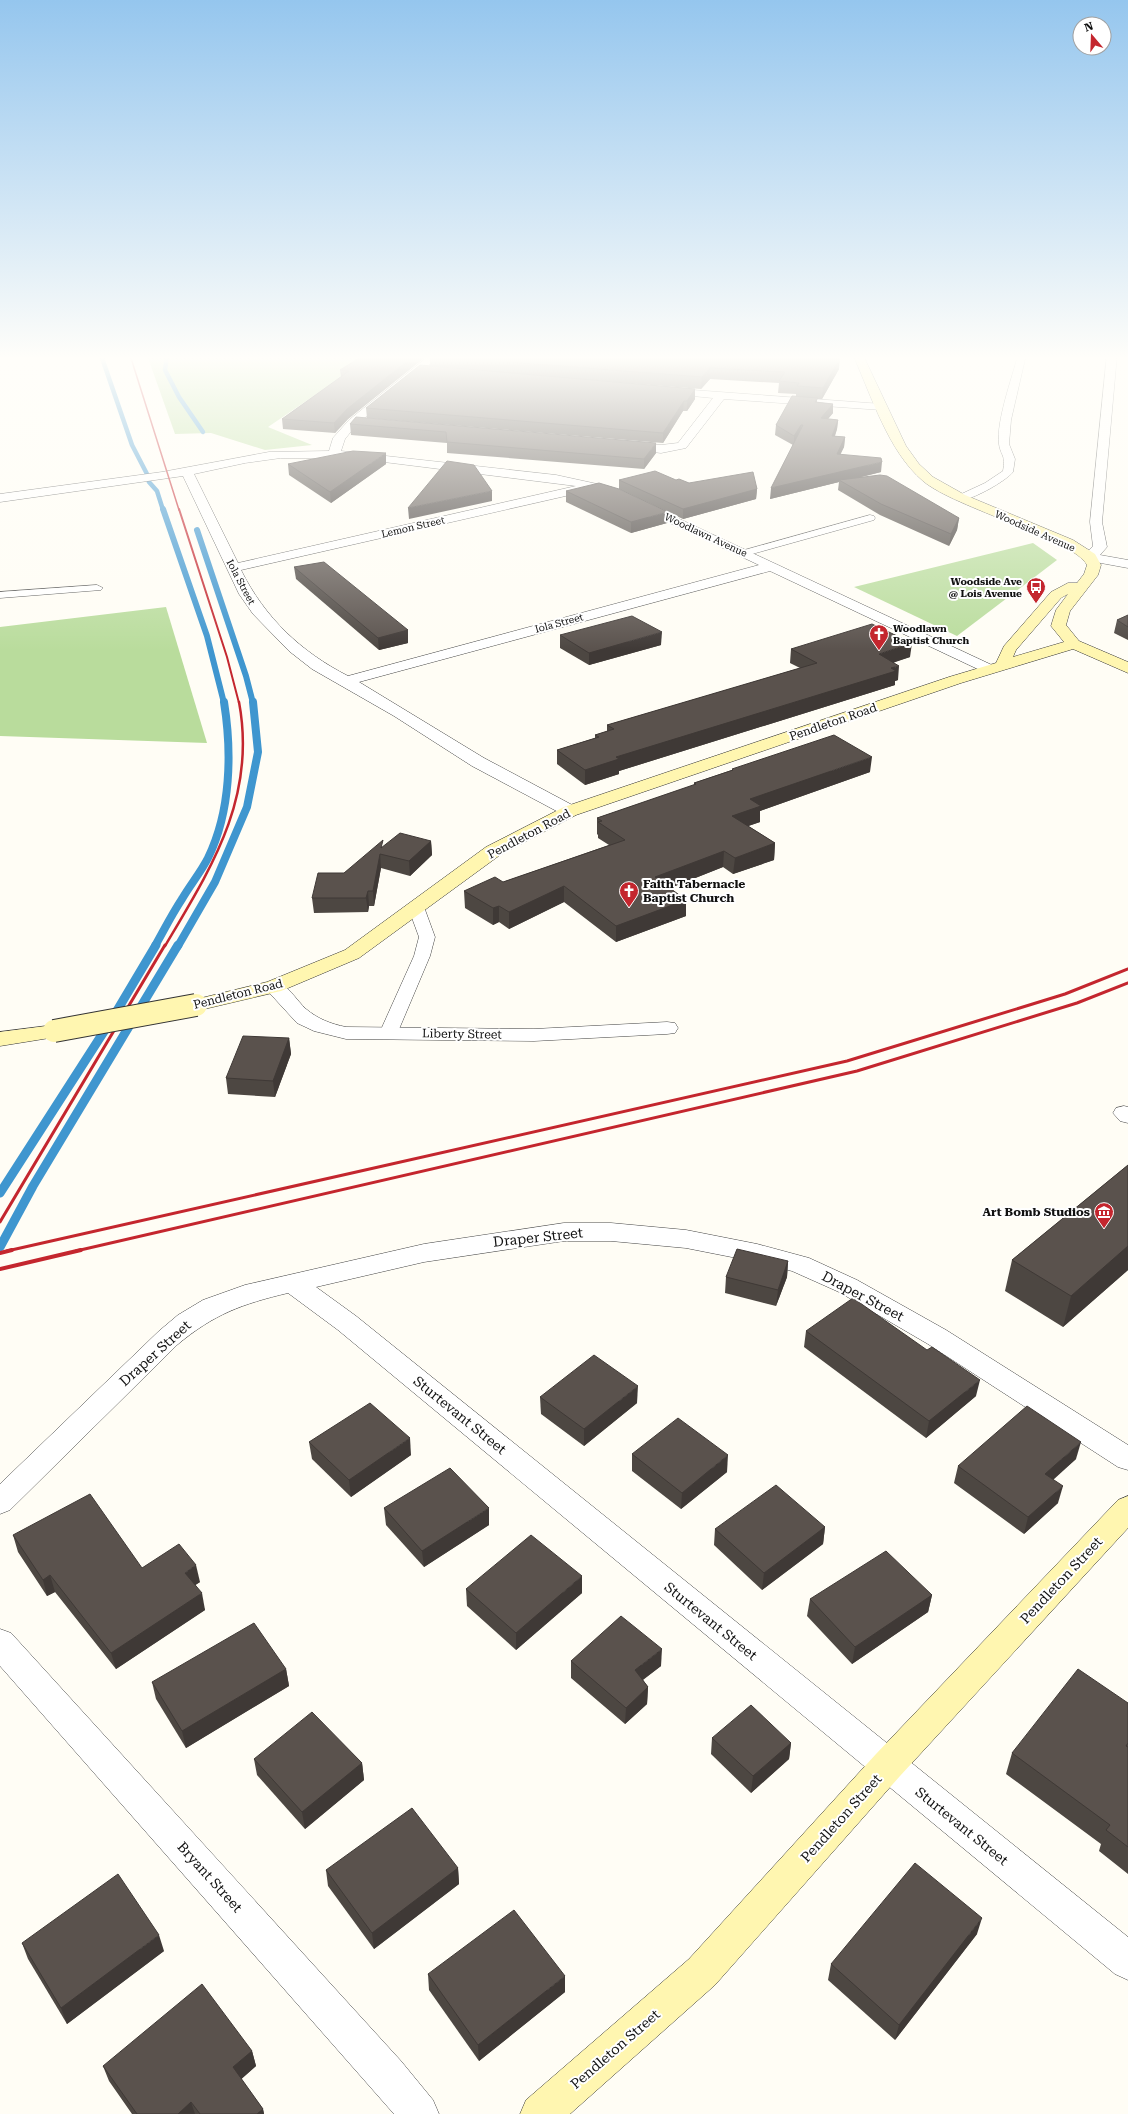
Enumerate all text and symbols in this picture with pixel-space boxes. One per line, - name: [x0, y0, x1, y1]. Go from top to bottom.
- north arrow: [1072, 16, 1112, 56]
- text: N: [1083, 19, 1096, 35]
- street label: Woodside Avenue: [993, 508, 1077, 554]
- street label: Woodlawn Avenue: [663, 511, 749, 559]
- street label: Lemon Street: [380, 514, 446, 540]
- street label: Iola Street: [225, 558, 258, 607]
- place label: Woodside Ave @ Lois Avenue: [949, 576, 1022, 599]
- bus stop icon: Woodside Ave @ Lois Avenue: [1025, 576, 1047, 604]
- street label: Iola Street: [534, 611, 585, 635]
- church icon: Woodlawn Baptist Church: [868, 623, 890, 651]
- place label: Woodlawn Baptist Church: [893, 623, 969, 646]
- street label: Pendleton Road: [787, 700, 879, 744]
- street label: Pendleton Road: [485, 806, 573, 862]
- place label: Faith Tabernacle Baptist Church: [643, 877, 745, 905]
- church icon: Faith Tabernacle Baptist Church: [618, 880, 640, 908]
- street label: Pendleton Road: [192, 976, 284, 1012]
- street label: Liberty Street: [422, 1026, 503, 1042]
- museum icon: Art Bomb Studios: [1093, 1201, 1115, 1229]
- place label: Art Bomb Studios: [982, 1205, 1090, 1219]
- street label: Draper Street: [492, 1224, 584, 1250]
- street label: Draper Street: [819, 1268, 907, 1324]
- street label: Draper Street: [116, 1317, 194, 1389]
- street label: Sturtevant Street: [410, 1373, 510, 1457]
- street label: Pendleton Street: [1017, 1533, 1105, 1627]
- street label: Sturtevant Street: [661, 1579, 761, 1663]
- street label: Pendleton Street: [797, 1771, 885, 1865]
- street label: Sturtevant Street: [912, 1784, 1012, 1868]
- street label: Bryant Street: [174, 1839, 246, 1915]
- street label: Pendleton Street: [567, 2006, 663, 2092]

